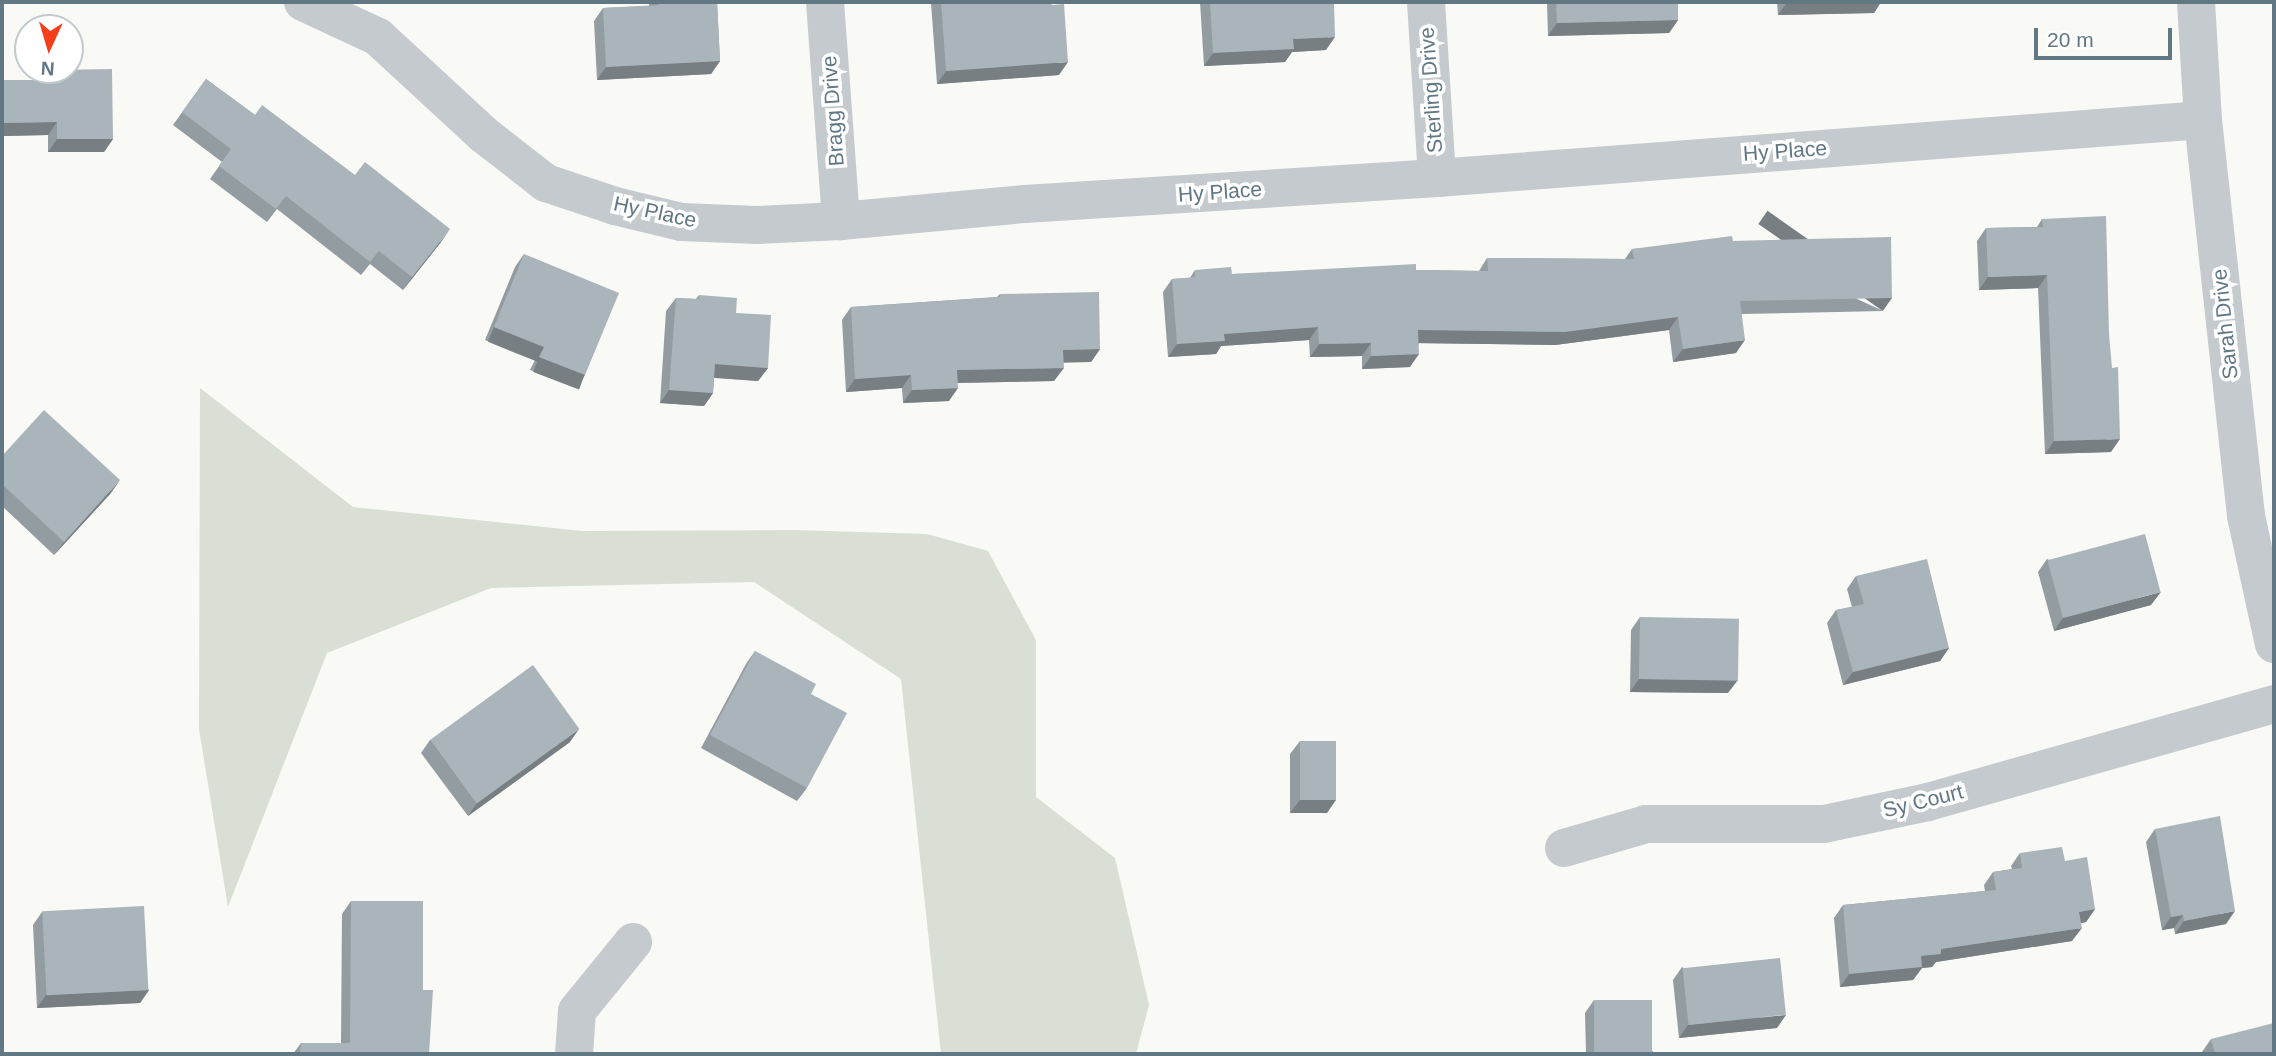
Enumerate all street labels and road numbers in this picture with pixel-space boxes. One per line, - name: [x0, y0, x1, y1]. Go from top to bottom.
- street label: Sterling Drive: [1414, 26, 1448, 154]
- street label: Bragg Drive: [817, 55, 849, 167]
- street label: Hy Place: [1742, 135, 1828, 167]
- street label: Hy Place: [1177, 176, 1263, 208]
- street label: Hy Place: [611, 191, 699, 233]
- street label: Sarah Drive: [2207, 268, 2243, 380]
- street label: Sy Court: [1880, 779, 1966, 823]

